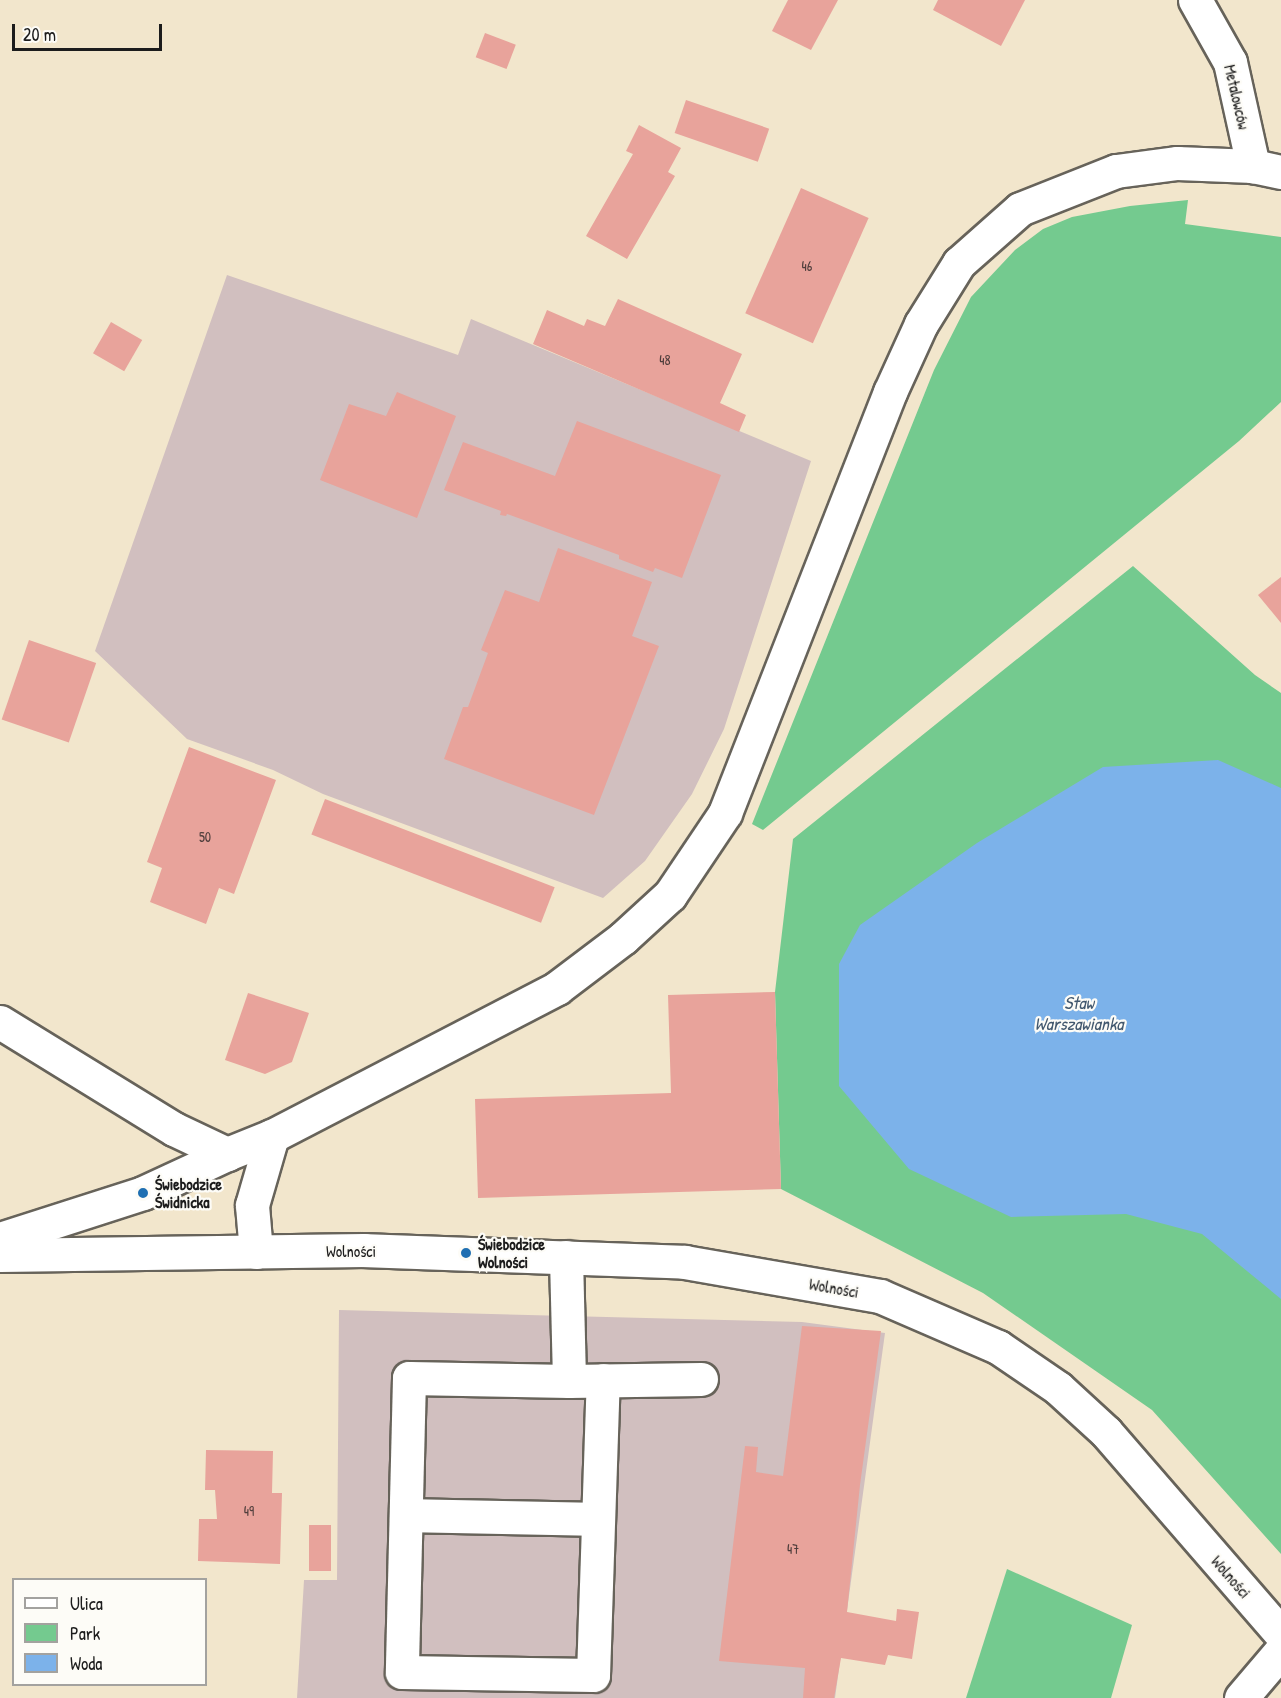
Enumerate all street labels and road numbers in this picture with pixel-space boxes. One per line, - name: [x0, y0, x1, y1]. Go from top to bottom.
- street label: Metalowców: [1220, 63, 1254, 131]
- street label: Wolności: [326, 1241, 376, 1261]
- street label: Wolności: [808, 1274, 860, 1302]
- street label: Wolności: [1207, 1552, 1255, 1602]

